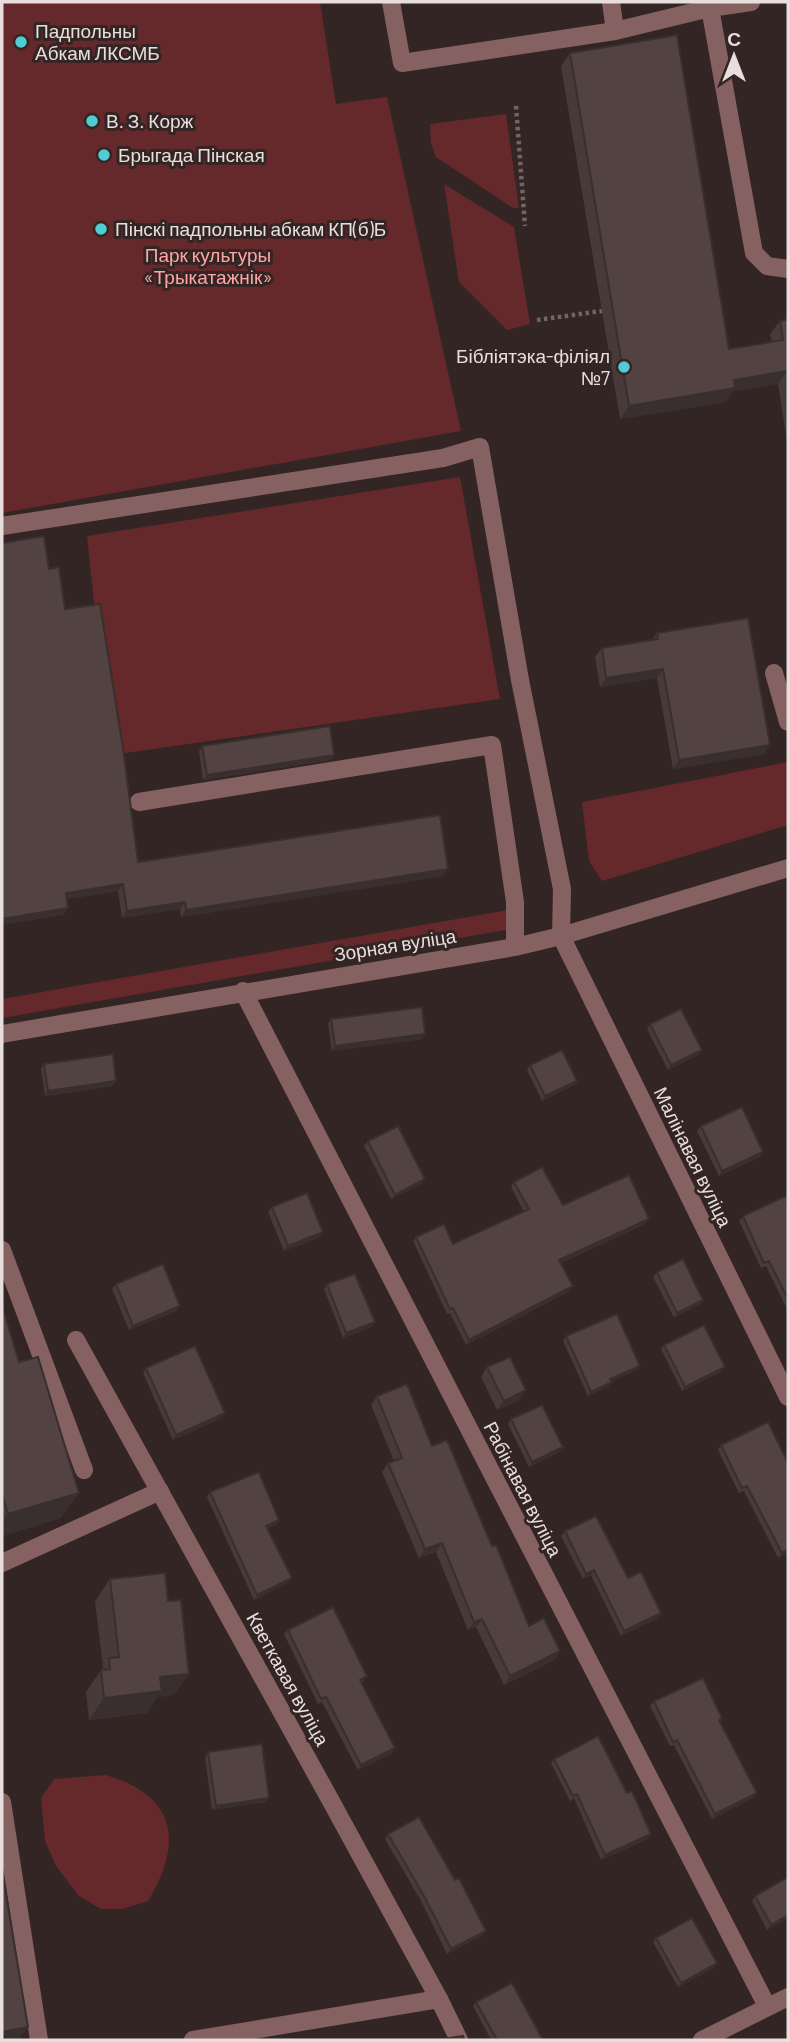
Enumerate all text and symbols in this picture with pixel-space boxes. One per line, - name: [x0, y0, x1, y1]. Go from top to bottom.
- place label: Падпольны Абкам ЛКСМБ: [35, 19, 160, 64]
- north arrow: [699, 21, 769, 91]
- text: С: [727, 27, 741, 50]
- marker: Падпольны Абкам ЛКСМБ: [13, 34, 29, 50]
- place label: В. З. Корж: [106, 109, 194, 132]
- marker: В. З. Корж: [84, 113, 100, 129]
- place label: Брыгада Пінская: [118, 143, 265, 166]
- marker: Брыгада Пінская: [96, 147, 112, 163]
- place label: Пінскі падпольны абкам КП(б)Б: [115, 217, 386, 240]
- marker: Пінскі падпольны абкам КП(б)Б: [93, 221, 109, 237]
- park label: Парк культуры «Трыкатажнік»: [144, 243, 272, 288]
- place label: Бібліятэка-філіял №7: [456, 344, 610, 389]
- marker: Бібліятэка-філіял №7: [616, 359, 632, 375]
- street label: Зорная вуліца: [332, 923, 458, 966]
- street label: Малінавая вуліца: [650, 1083, 738, 1231]
- street label: Рабінавая вуліца: [479, 1417, 568, 1561]
- street label: Кветкавая вуліца: [242, 1608, 335, 1750]

